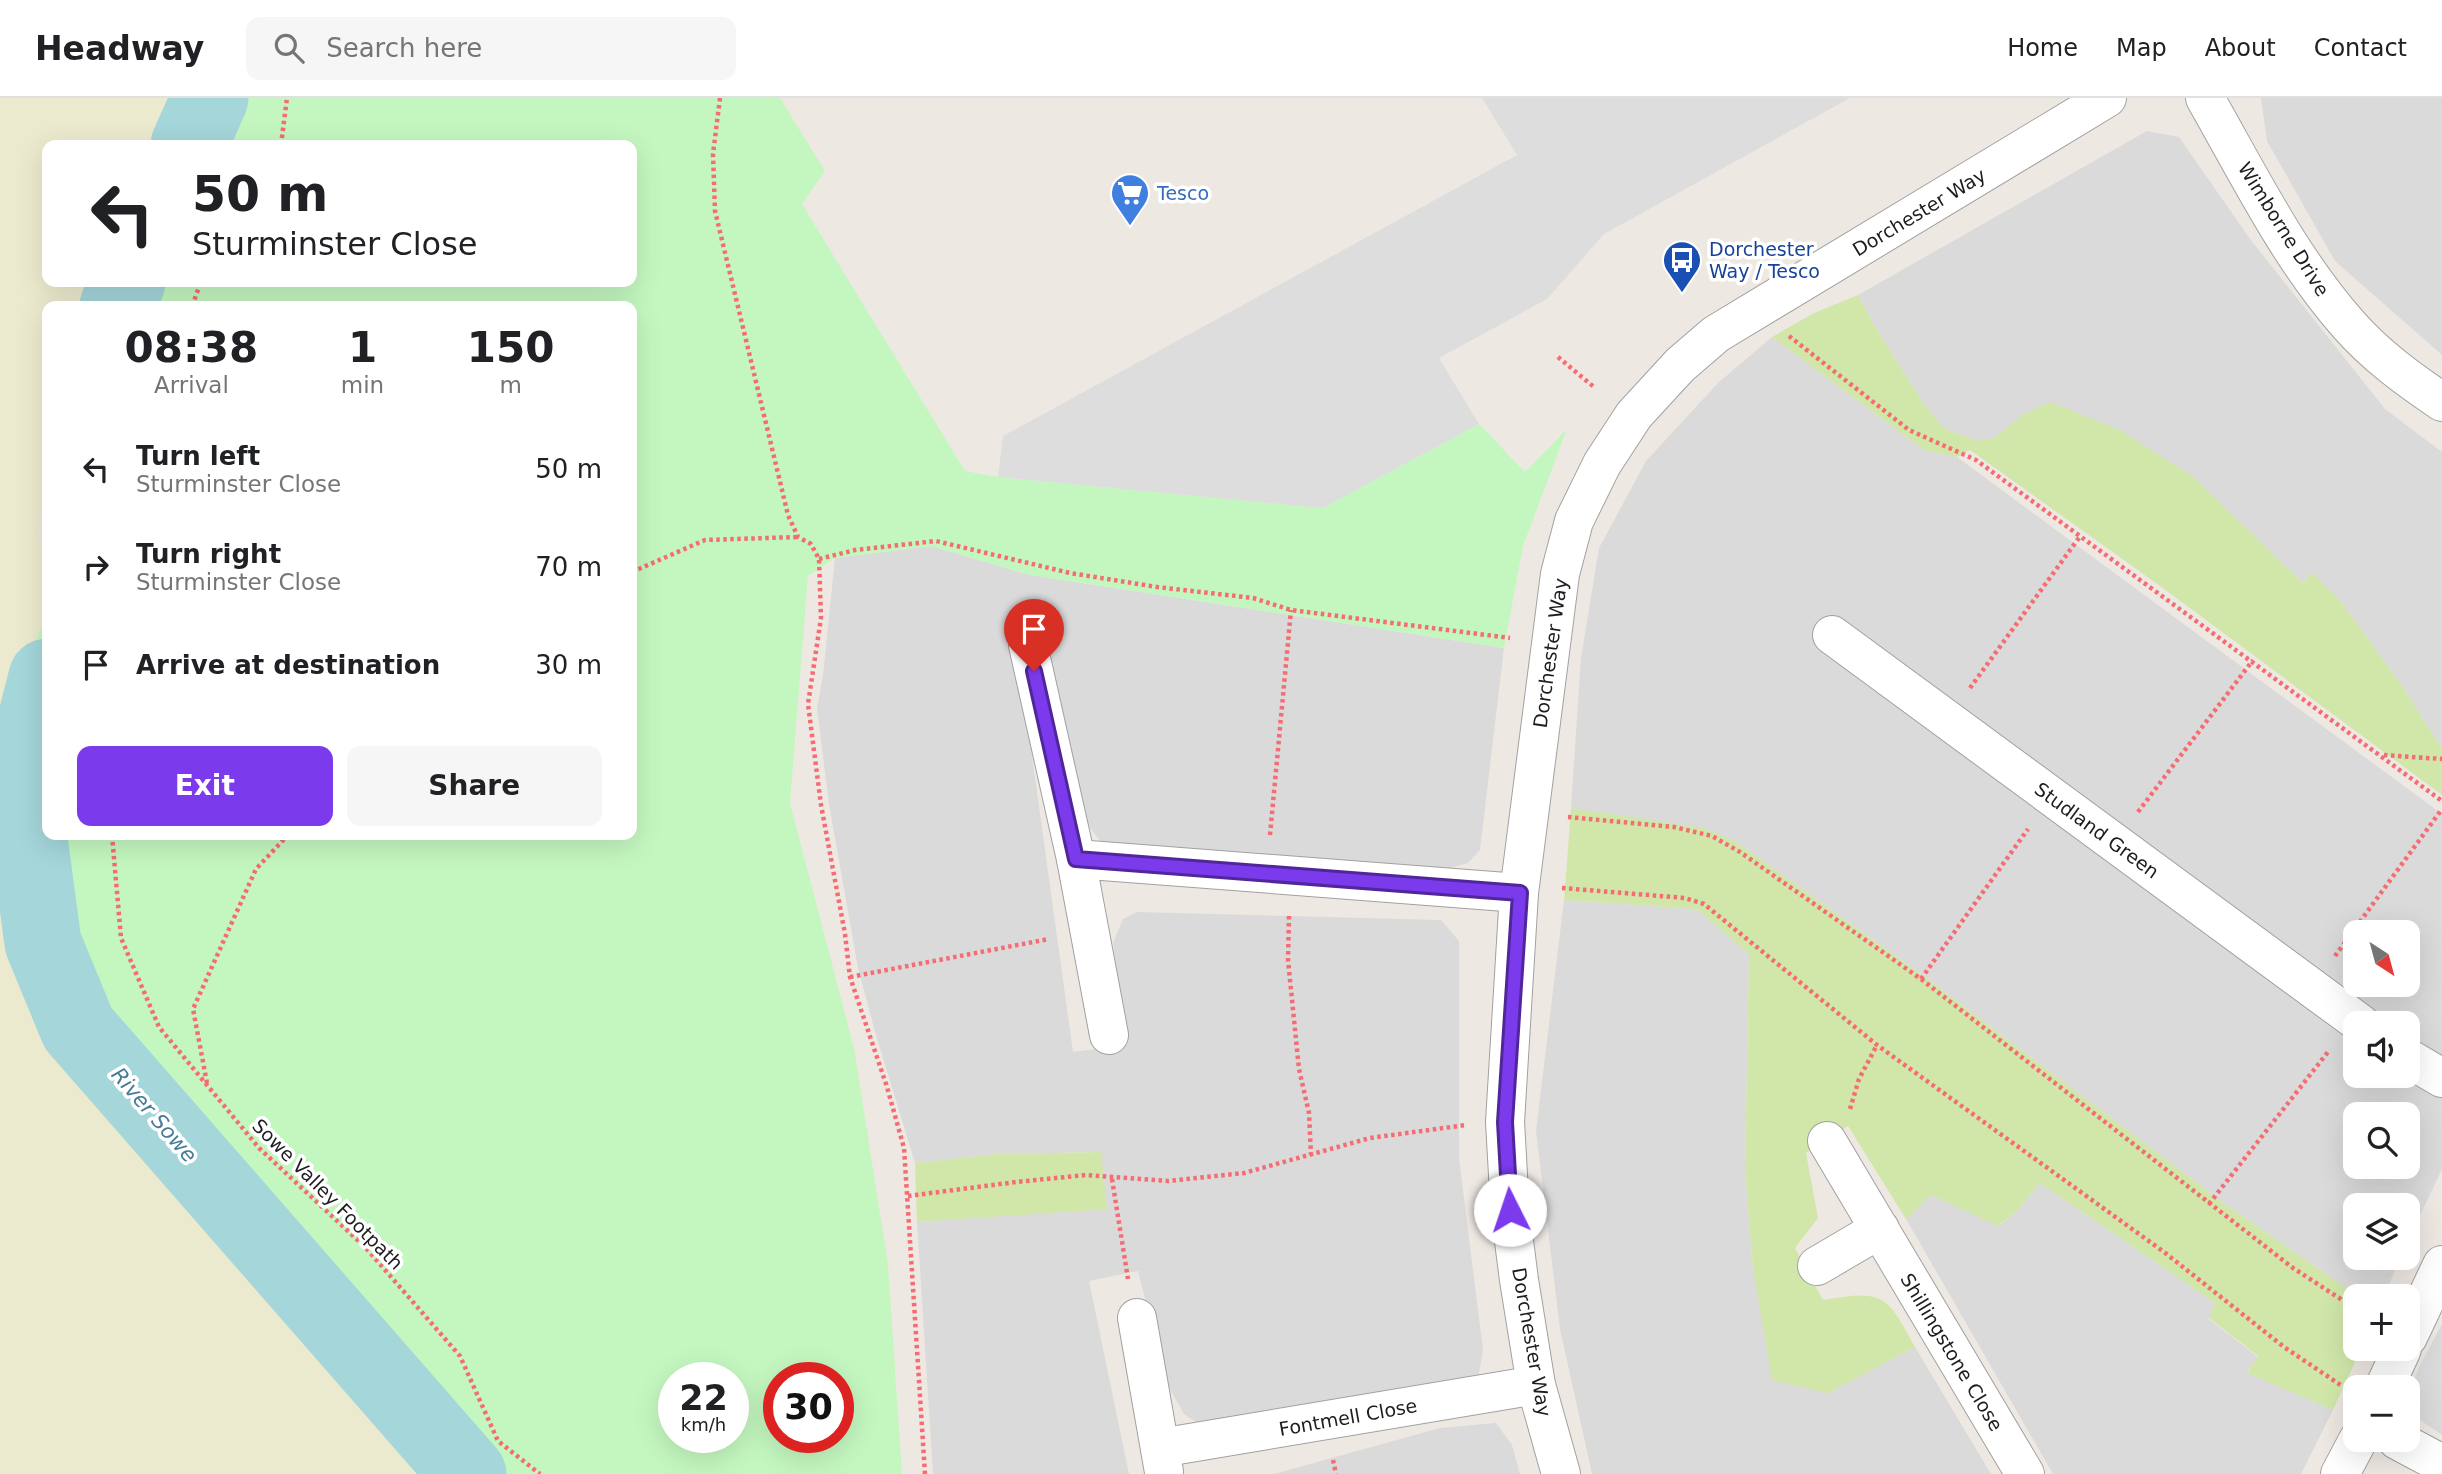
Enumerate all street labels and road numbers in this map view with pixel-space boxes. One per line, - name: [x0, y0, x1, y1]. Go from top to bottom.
- street label: Wimborne Drive: [2234, 158, 2334, 300]
- street label: Dorchester Way: [1849, 164, 1989, 260]
- street label: Dorchester Way: [1529, 577, 1571, 729]
- street label: Studland Green: [2031, 778, 2163, 882]
- street label: Sowe Valley Footpath: [248, 1114, 408, 1274]
- street label: Dorchester Way: [1508, 1266, 1556, 1418]
- street label: Shillingstone Close: [1896, 1269, 2008, 1435]
- street label: Fontmell Close: [1277, 1394, 1419, 1440]

